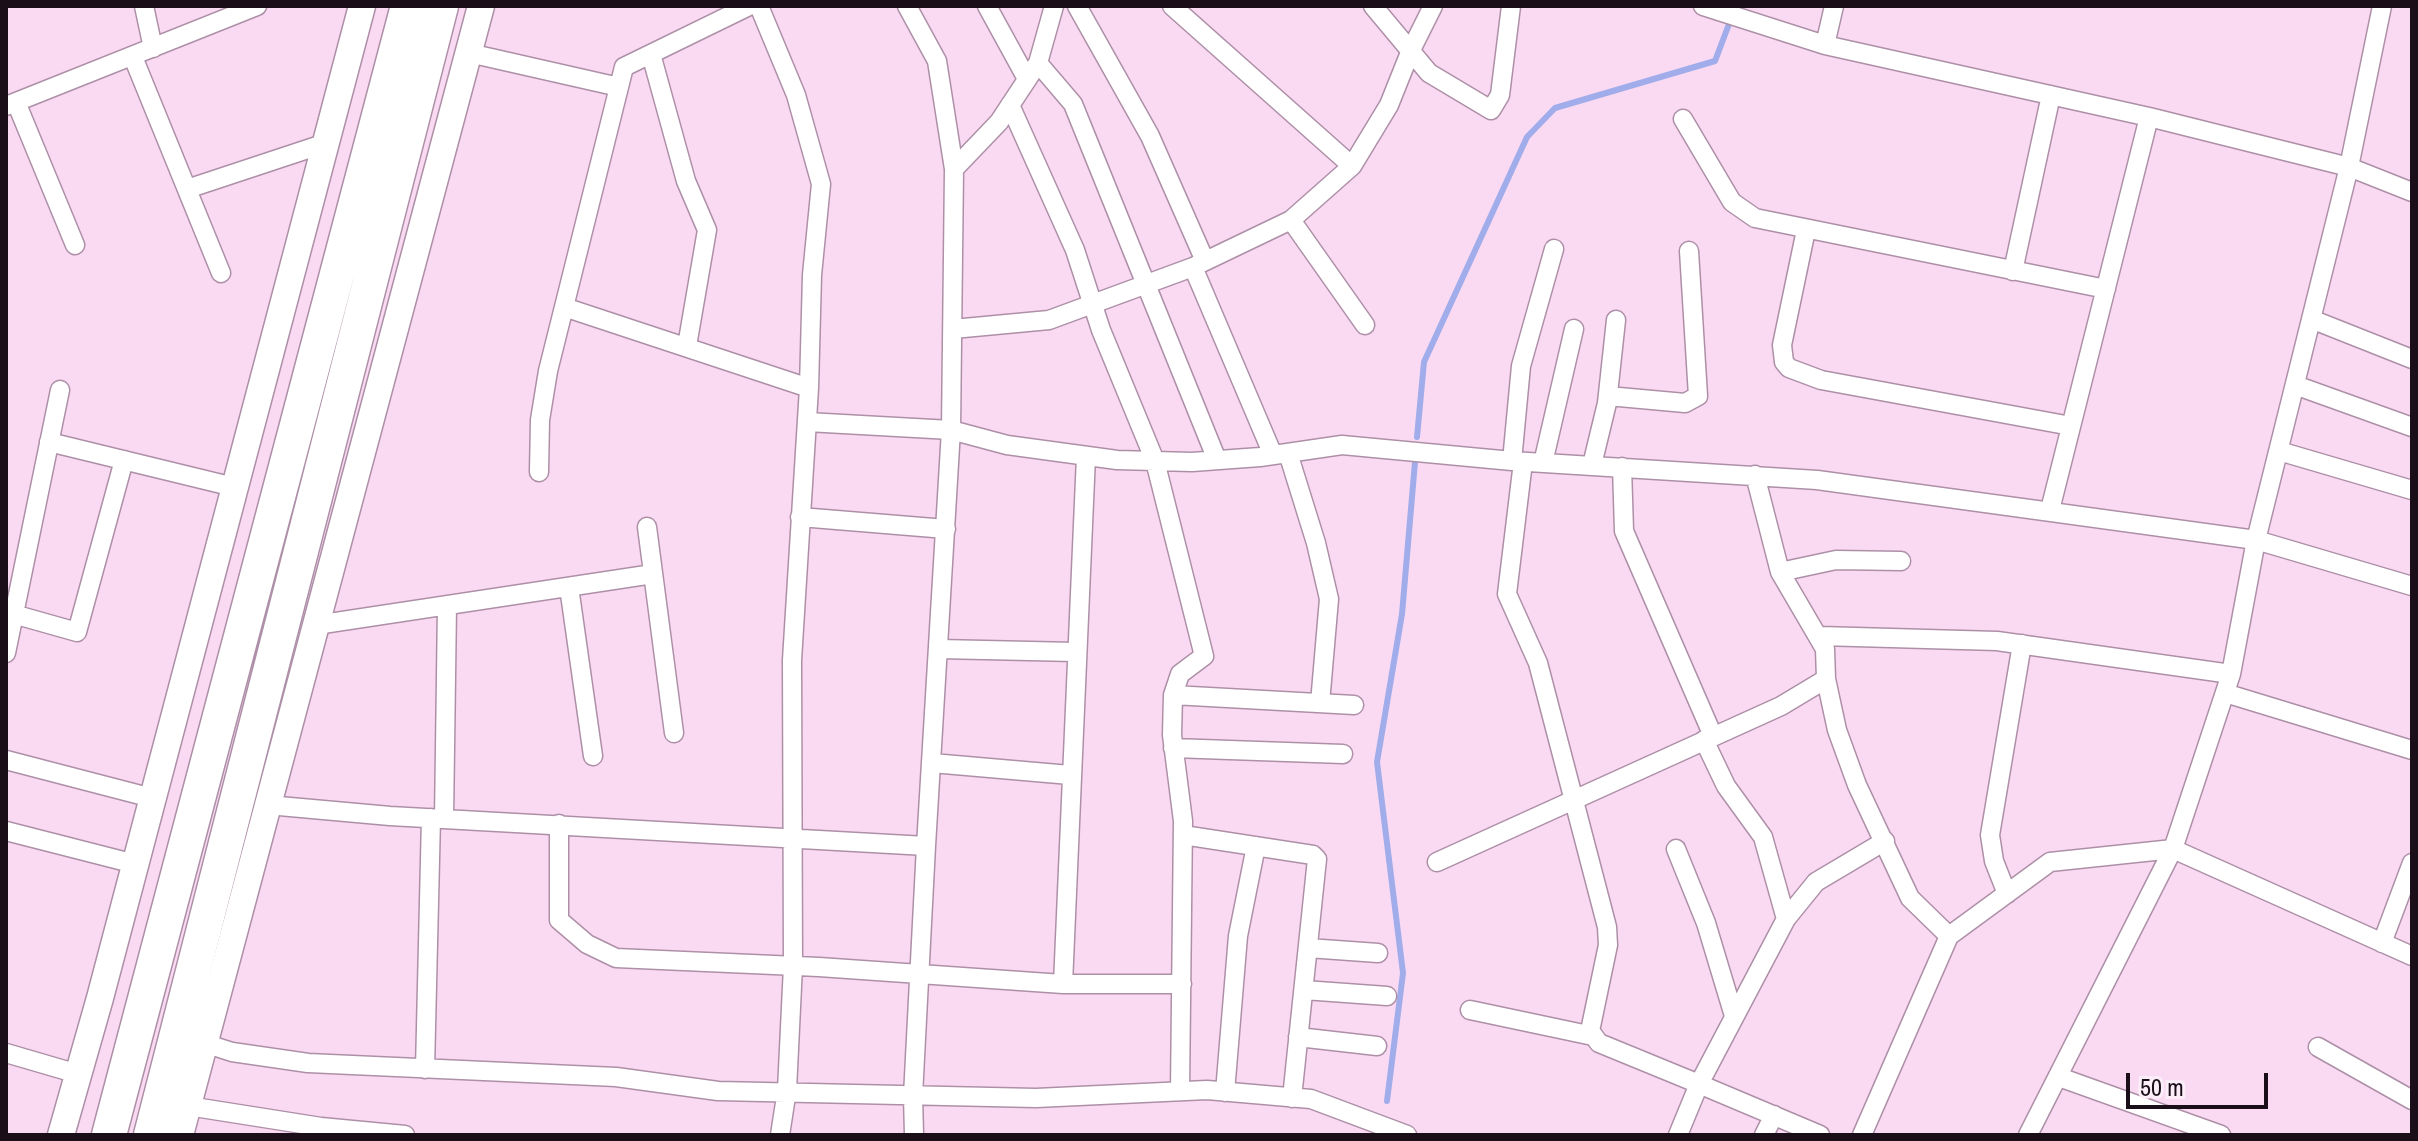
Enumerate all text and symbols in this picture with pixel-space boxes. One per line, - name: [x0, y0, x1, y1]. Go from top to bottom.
- scale bar: [2130, 1057, 2272, 1107]
- text: 50 m: [2140, 1071, 2184, 1103]

